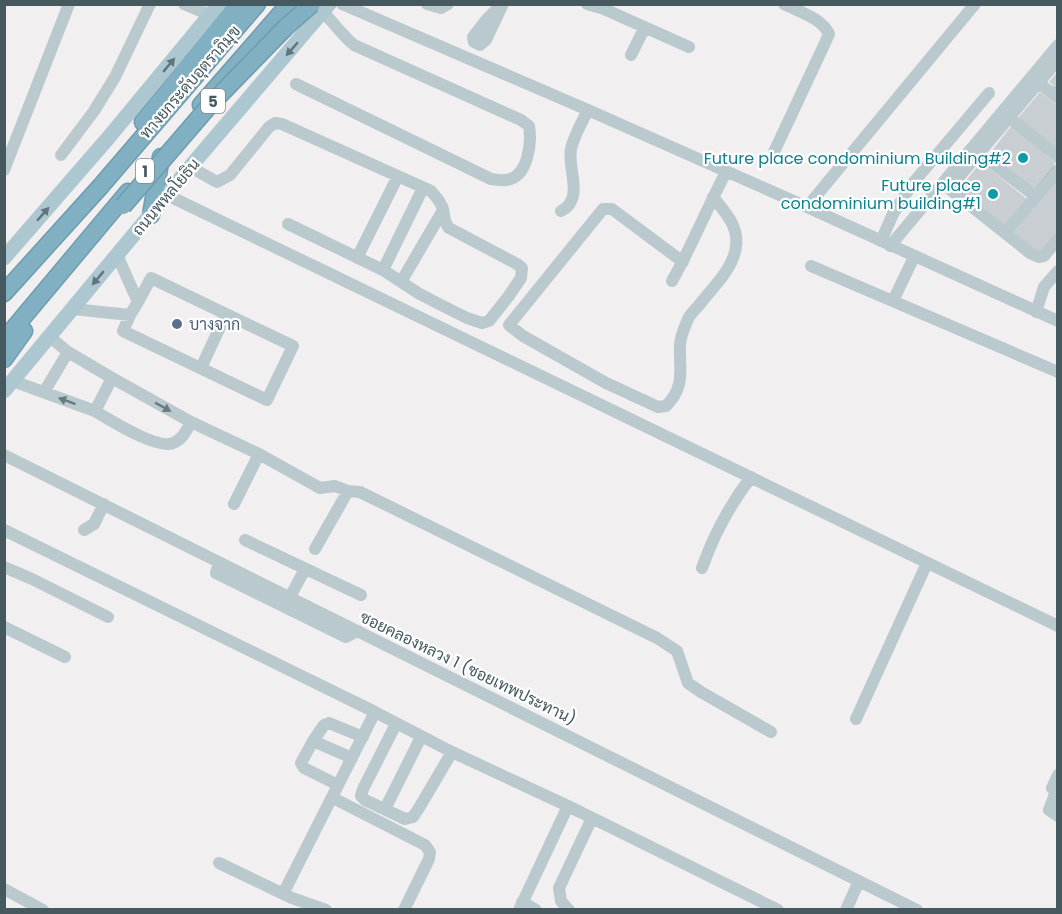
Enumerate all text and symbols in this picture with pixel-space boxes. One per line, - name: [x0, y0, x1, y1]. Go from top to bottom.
- street label: ทางยกระดับอุตราภิมุข: [134, 20, 246, 144]
- one-way arrow: [285, 41, 298, 57]
- one-way arrow: [162, 58, 175, 73]
- road number: 5: [201, 89, 225, 113]
- place label: Future place condominium Building#2: [704, 147, 1011, 170]
- marker: Future place condominium Building#2: [1016, 151, 1030, 165]
- street label: ถนนพหลโยธิน: [127, 153, 205, 241]
- road number: 1: [136, 159, 154, 183]
- place label: Future place condominium building#1: [781, 174, 981, 215]
- marker: Future place condominium building#1: [986, 187, 1000, 201]
- one-way arrow: [36, 207, 49, 222]
- one-way arrow: [92, 270, 105, 285]
- place label: บางจาก: [189, 313, 240, 336]
- marker: บางจาก: [170, 317, 184, 331]
- one-way arrow: [58, 396, 76, 405]
- one-way arrow: [154, 402, 171, 412]
- street label: ซอยคลองหลวง 1 (ซอยเทพประทาน): [356, 606, 580, 730]

